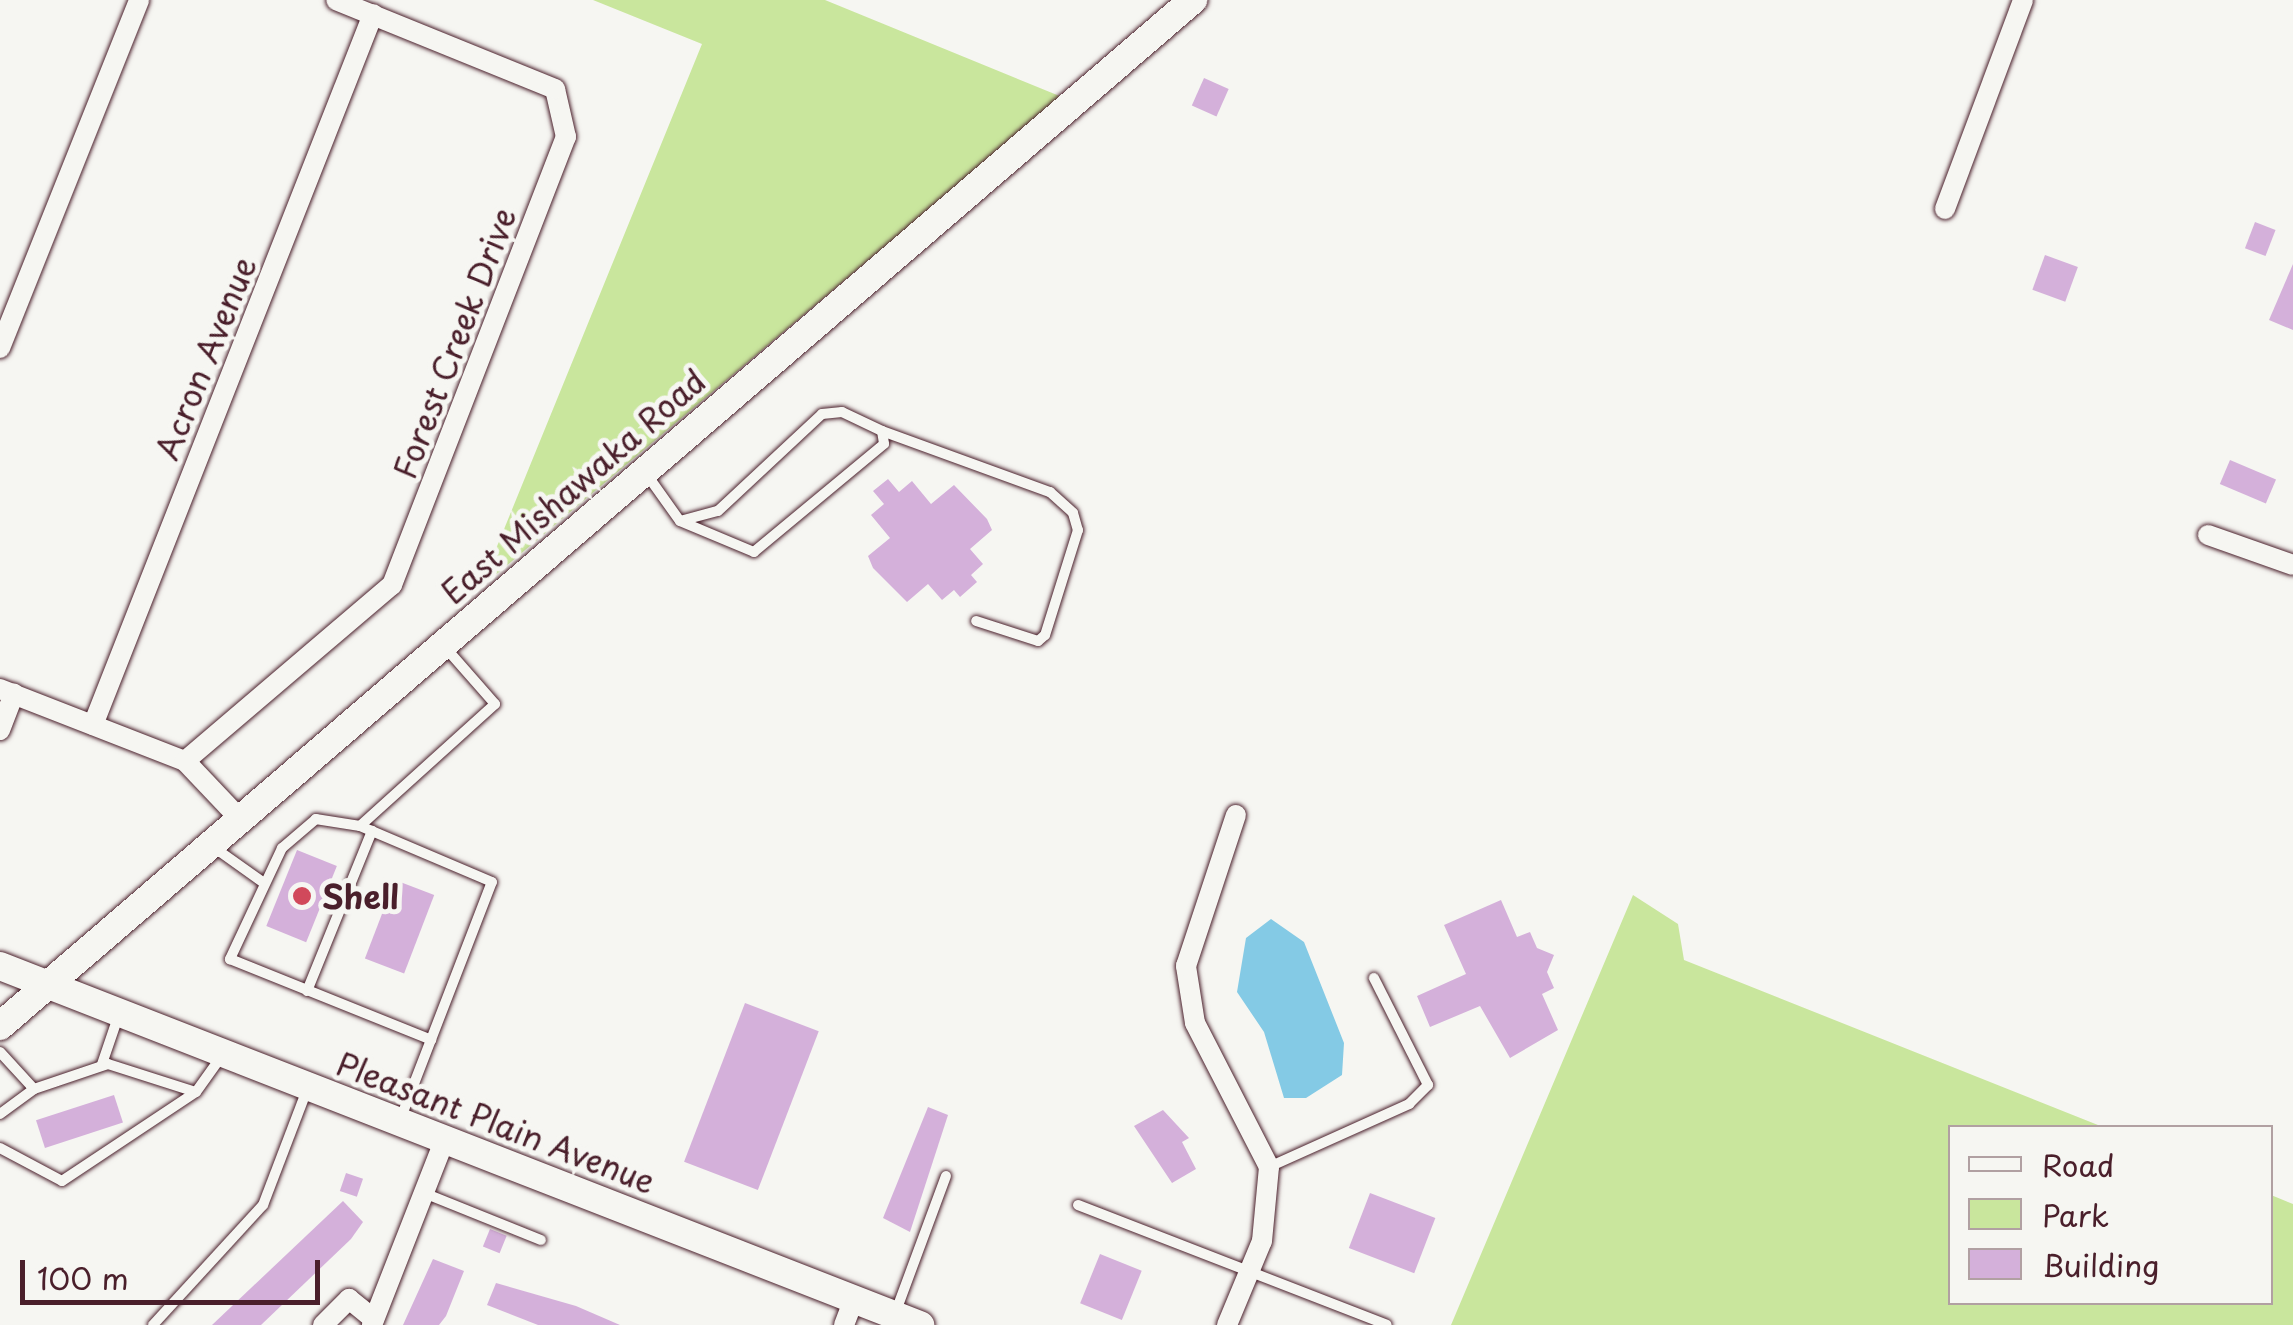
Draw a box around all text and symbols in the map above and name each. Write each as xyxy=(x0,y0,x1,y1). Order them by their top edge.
street label: Forest Creek Drive xyxy=(384,200,524,486)
street label: Acron Avenue xyxy=(147,252,263,464)
street label: East Mishawaka Road xyxy=(432,360,714,612)
place label: Shell xyxy=(322,877,399,915)
marker: Shell xyxy=(291,885,313,907)
street label: Pleasant Plain Avenue xyxy=(331,1044,661,1200)
legend xyxy=(1948,1125,2273,1305)
text: Road xyxy=(2042,1142,2115,1187)
text: Park xyxy=(2042,1192,2109,1237)
scale bar xyxy=(25,1240,325,1302)
text: Building xyxy=(2042,1242,2159,1287)
text: 100 m xyxy=(37,1255,129,1300)

